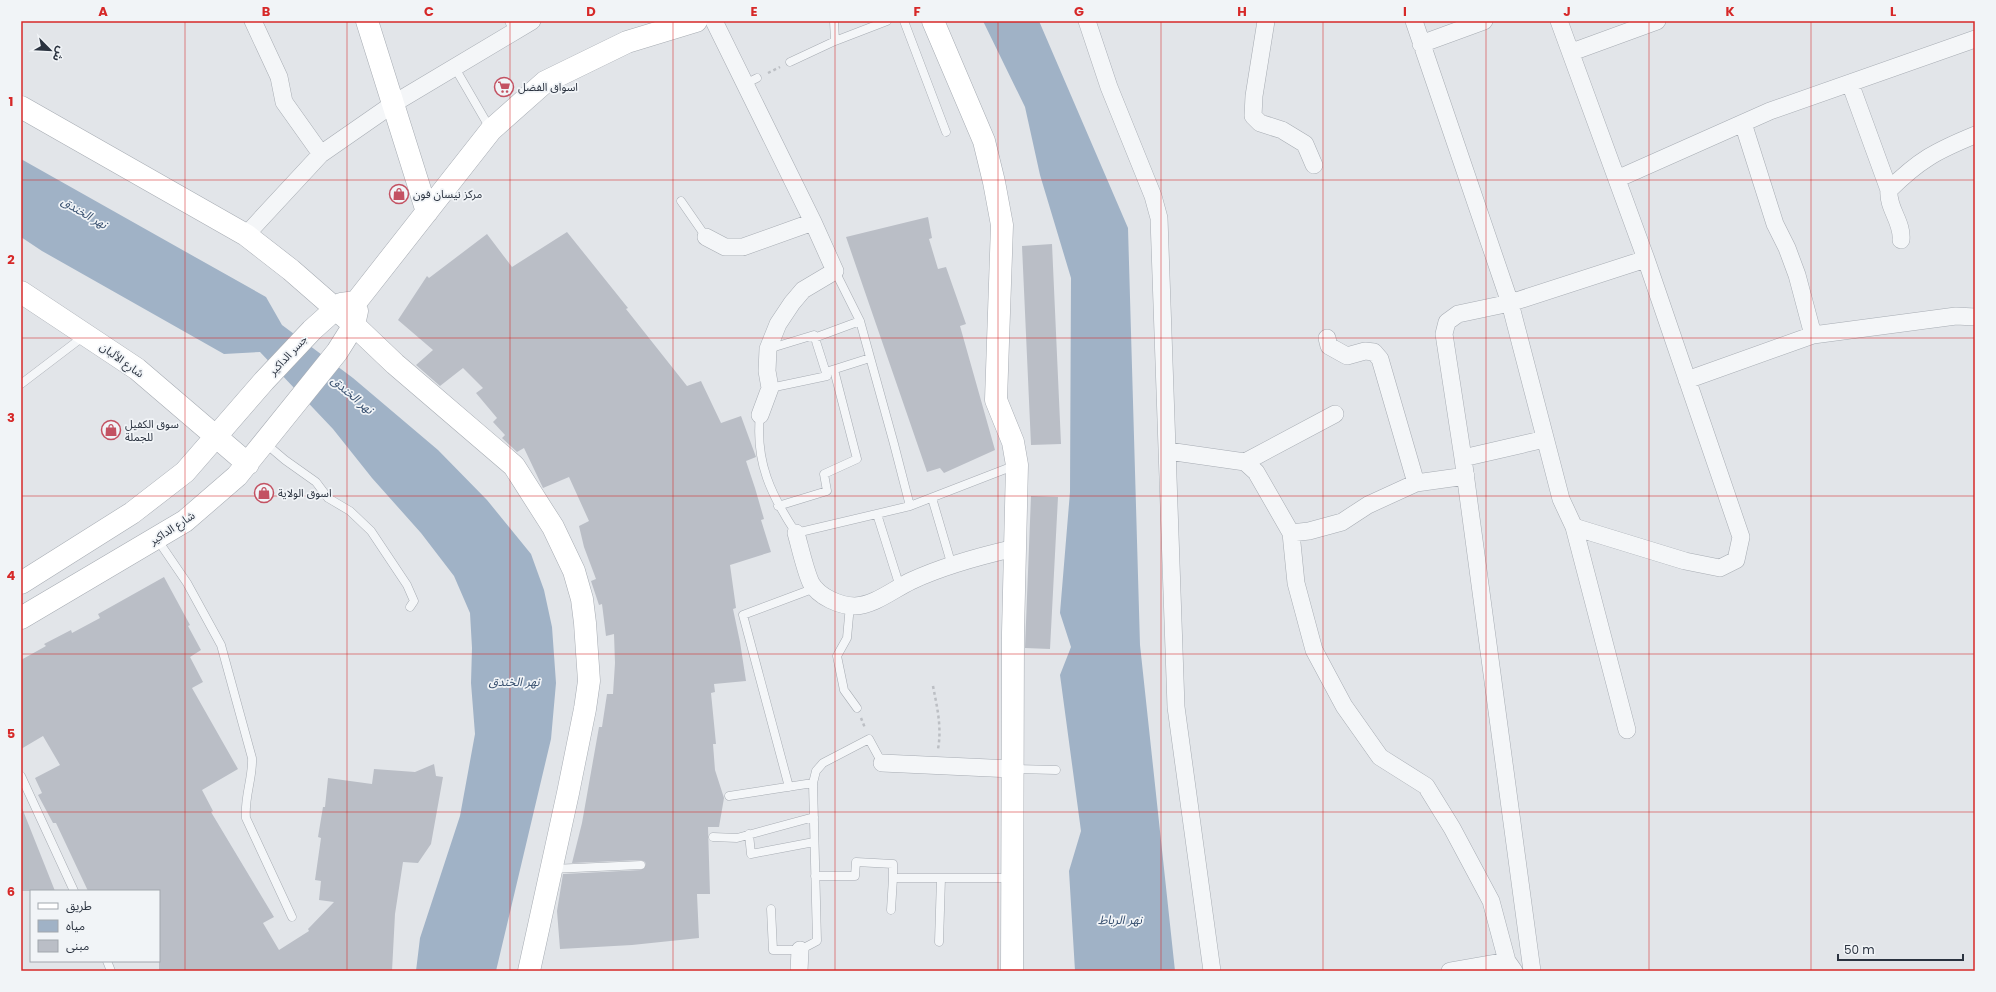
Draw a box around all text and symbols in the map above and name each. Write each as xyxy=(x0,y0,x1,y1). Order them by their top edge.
text: A xyxy=(98,2,108,21)
text: B xyxy=(262,2,271,21)
text: C xyxy=(424,2,434,21)
text: D xyxy=(586,2,596,21)
text: E xyxy=(750,2,758,21)
text: F xyxy=(913,2,921,21)
text: G xyxy=(1074,2,1084,21)
text: H xyxy=(1237,2,1247,21)
text: I xyxy=(1403,2,1407,21)
text: J xyxy=(1563,2,1571,21)
text: K xyxy=(1725,2,1735,21)
text: L xyxy=(1890,2,1896,21)
north arrow xyxy=(30,30,70,70)
text: ش xyxy=(49,44,70,64)
supermarket icon: اسواق الفضل xyxy=(493,76,515,98)
place label: اسواق الفضل xyxy=(518,79,578,95)
text: 1 xyxy=(9,92,13,111)
shop icon: مركز نيسان فون xyxy=(388,183,410,205)
place label: مركز نيسان فون xyxy=(413,186,482,202)
water label: نهر الخندق xyxy=(58,192,112,233)
text: 2 xyxy=(7,250,15,269)
street label: جسر الداكير xyxy=(264,331,311,379)
street label: شارع الألبان xyxy=(97,339,148,382)
water label: نهر الخندق xyxy=(327,372,378,418)
text: 3 xyxy=(7,408,15,427)
place label: سوق الكفيل للجملة xyxy=(125,416,179,445)
shop icon: سوق الكفيل للجملة xyxy=(100,419,122,441)
shop icon: اسوق الولاية xyxy=(253,482,275,504)
place label: اسوق الولاية xyxy=(278,485,332,501)
street label: شارع الداكير xyxy=(145,507,198,549)
text: 4 xyxy=(7,566,16,585)
water label: نهر الخندق xyxy=(488,673,541,690)
text: 5 xyxy=(7,724,15,743)
text: 6 xyxy=(7,882,15,901)
legend xyxy=(30,890,160,962)
text: طريق xyxy=(66,897,92,914)
water label: نهر الرباط xyxy=(1098,911,1143,928)
text: مياه xyxy=(66,917,85,934)
scale bar xyxy=(1838,936,1963,962)
text: مبنى xyxy=(66,937,89,954)
text: 50 m xyxy=(1844,941,1875,958)

